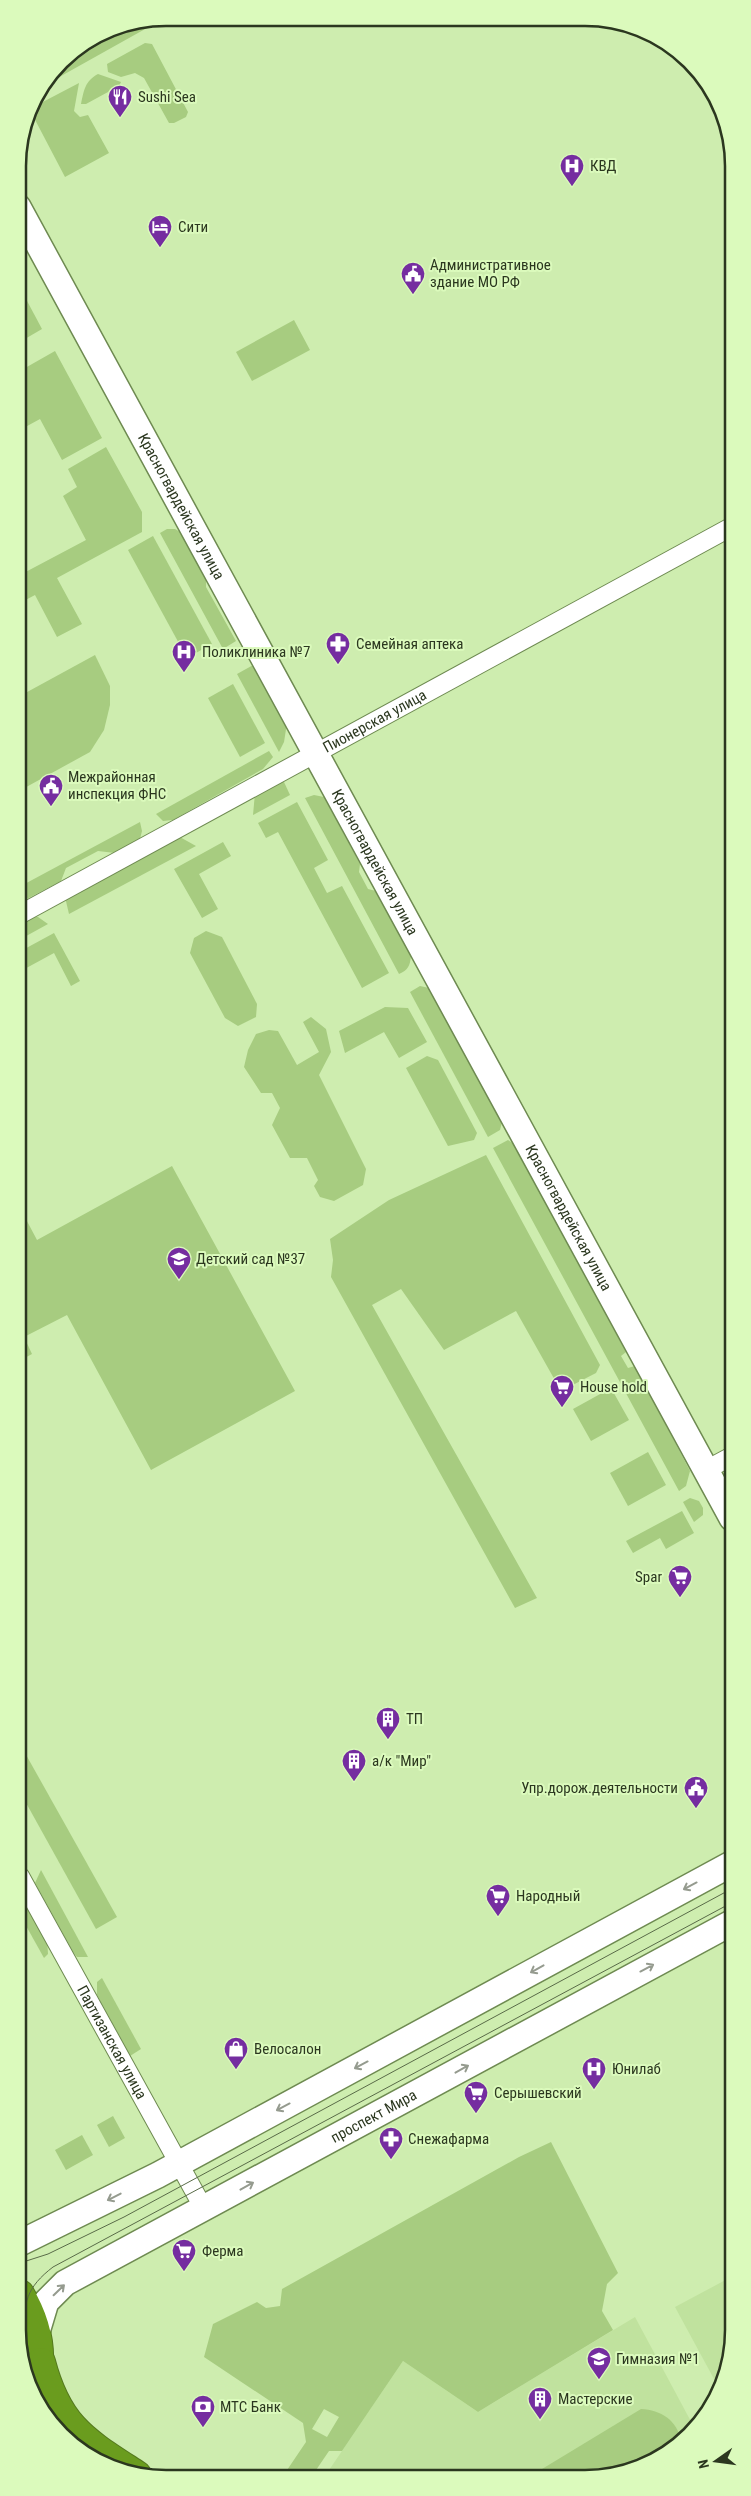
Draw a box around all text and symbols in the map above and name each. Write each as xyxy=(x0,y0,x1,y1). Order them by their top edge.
restaurant icon: Sushi Sea xyxy=(107,84,133,118)
place label: Sushi Sea xyxy=(138,88,196,106)
hospital icon: КВД xyxy=(559,153,585,187)
place label: КВД xyxy=(590,157,617,175)
hotel icon: Сити xyxy=(147,214,173,248)
place label: Сити xyxy=(178,218,208,236)
place label: Административное здание МО РФ xyxy=(430,256,551,291)
public building icon: Административное здание МО РФ xyxy=(400,261,426,295)
street label: Красногвардейская улица xyxy=(134,430,228,583)
pharmacy icon: Семейная аптека xyxy=(325,631,351,665)
place label: Семейная аптека xyxy=(356,635,463,653)
hospital icon: Поликлиника №7 xyxy=(171,639,197,673)
place label: Поликлиника №7 xyxy=(202,643,310,661)
street label: Пионерская улица xyxy=(320,686,429,757)
place label: Межрайонная инспекция ФНС xyxy=(68,768,166,803)
public building icon: Межрайонная инспекция ФНС xyxy=(38,773,64,807)
street label: Красногвардейская улица xyxy=(328,786,422,938)
street label: Красногвардейская улица xyxy=(521,1142,616,1294)
school or university icon: Детский сад №37 xyxy=(166,1246,192,1280)
place label: Детский сад №37 xyxy=(196,1250,305,1268)
supermarket icon: House hold xyxy=(549,1374,575,1408)
place label: House hold xyxy=(580,1378,647,1396)
supermarket icon: Spar xyxy=(667,1564,693,1598)
place label: Spar xyxy=(635,1568,662,1586)
building icon: ТП xyxy=(375,1706,401,1740)
place label: ТП xyxy=(406,1710,423,1728)
building icon: а/к "Мир" xyxy=(341,1748,367,1782)
place label: а/к "Мир" xyxy=(372,1752,431,1770)
public building icon: Упр.дорож.деятельности xyxy=(683,1775,709,1809)
place label: Упр.дорож.деятельности xyxy=(521,1779,678,1797)
one-way arrow xyxy=(683,1882,697,1892)
supermarket icon: Народный xyxy=(485,1883,511,1917)
place label: Народный xyxy=(516,1887,580,1905)
one-way arrow xyxy=(640,1963,655,1973)
one-way arrow xyxy=(530,1964,545,1974)
street label: Партизанская улица xyxy=(73,1982,151,2102)
shop icon: Велосалон xyxy=(223,2036,249,2070)
place label: Велосалон xyxy=(254,2040,321,2058)
hospital icon: Юнилаб xyxy=(581,2056,607,2090)
one-way arrow xyxy=(353,2060,368,2070)
place label: Юнилаб xyxy=(612,2060,661,2078)
one-way arrow xyxy=(454,2064,469,2073)
supermarket icon: Серышевский xyxy=(463,2080,489,2114)
place label: Серышевский xyxy=(494,2084,582,2102)
street label: проспект Мира xyxy=(328,2086,420,2147)
one-way arrow xyxy=(275,2102,290,2112)
pharmacy icon: Снежафарма xyxy=(378,2126,404,2160)
place label: Снежафарма xyxy=(408,2130,489,2148)
one-way arrow xyxy=(239,2181,254,2191)
one-way arrow xyxy=(107,2192,122,2202)
supermarket icon: Ферма xyxy=(171,2238,197,2272)
place label: Ферма xyxy=(202,2242,243,2260)
one-way arrow xyxy=(52,2284,65,2296)
school or university icon: Гимназия №1 xyxy=(586,2346,612,2380)
place label: Гимназия №1 xyxy=(616,2350,700,2368)
building icon: Мастерские xyxy=(527,2386,553,2420)
place label: Мастерские xyxy=(558,2390,632,2408)
bank icon: МТС Банк xyxy=(190,2394,216,2428)
place label: МТС Банк xyxy=(220,2398,281,2416)
north arrow xyxy=(691,2436,741,2486)
text: N xyxy=(695,2458,712,2470)

